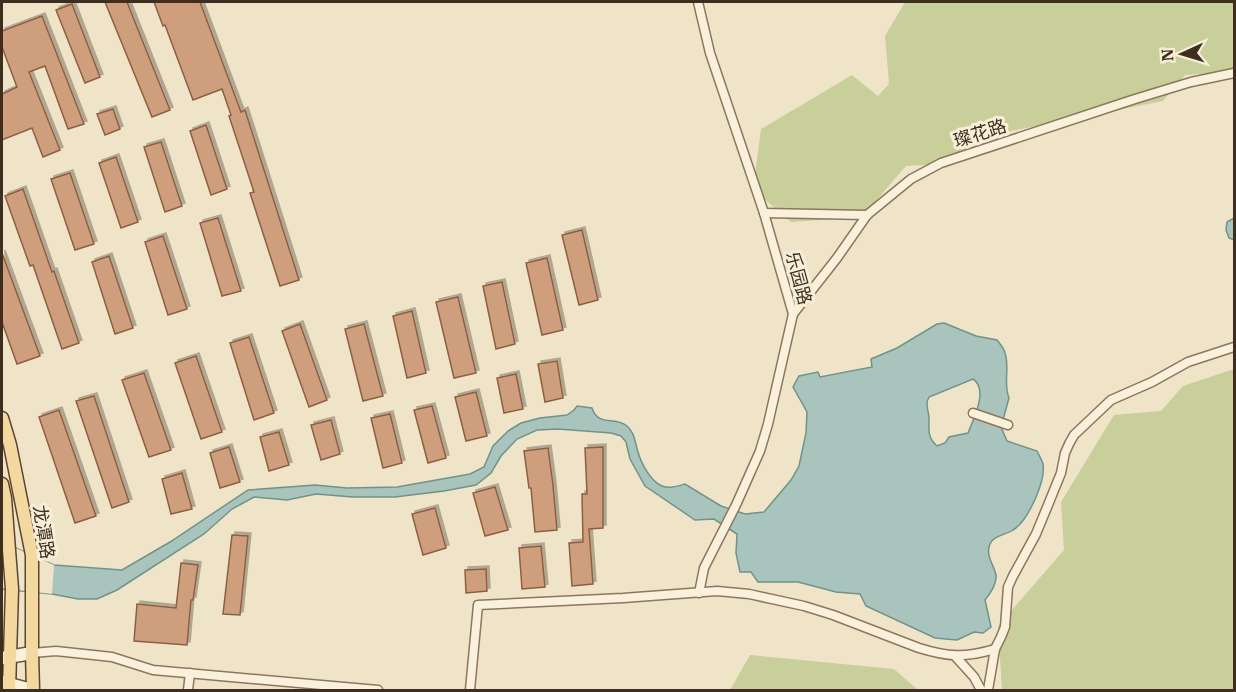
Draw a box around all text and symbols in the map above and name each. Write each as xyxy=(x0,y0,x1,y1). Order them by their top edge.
north arrow xyxy=(1152,24,1212,84)
text: N xyxy=(1157,48,1177,62)
street label: 璨花路 xyxy=(951,114,1009,152)
street label: 乐园路 xyxy=(781,249,817,307)
street label: 龙潭路 xyxy=(28,504,60,560)

